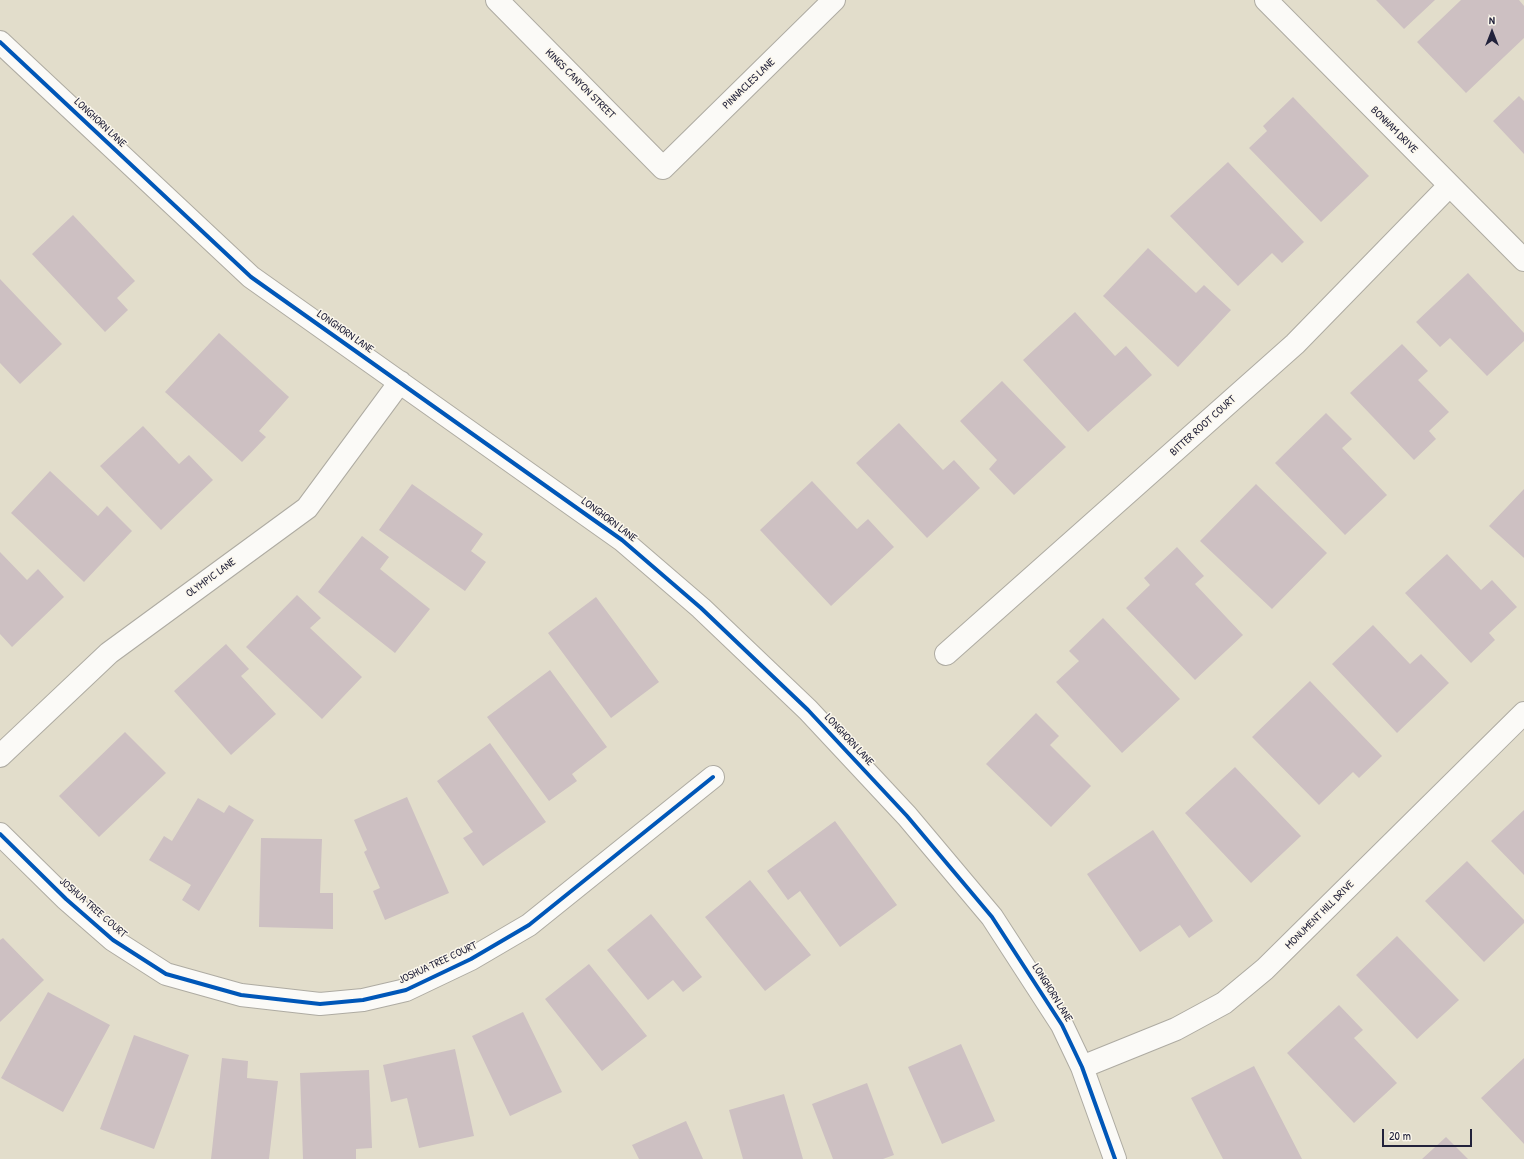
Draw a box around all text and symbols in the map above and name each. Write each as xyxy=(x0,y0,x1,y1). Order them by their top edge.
north arrow xyxy=(1472,12,1512,52)
text: N xyxy=(1489,13,1495,27)
street label: KINGS CANYON STREET xyxy=(542,46,618,122)
street label: PINNACLES LANE xyxy=(720,56,778,112)
street label: LONGHORN LANE xyxy=(71,96,129,150)
street label: BONHAM DRIVE xyxy=(1368,104,1420,156)
street label: LONGHORN LANE xyxy=(314,308,376,356)
street label: BITTER ROOT COURT xyxy=(1167,393,1239,459)
street label: LONGHORN LANE xyxy=(579,495,639,545)
street label: OLYMPIC LANE xyxy=(184,556,238,600)
street label: LONGHORN LANE xyxy=(822,711,876,769)
street label: JOSHUA TREE COURT xyxy=(57,875,129,941)
street label: MONUMENT HILL DRIVE xyxy=(1283,878,1357,952)
street label: JOSHUA TREE COURT xyxy=(397,939,479,987)
street label: LONGHORN LANE xyxy=(1029,961,1075,1025)
scale bar xyxy=(1384,1121,1474,1147)
text: 20 m xyxy=(1389,1127,1411,1144)

